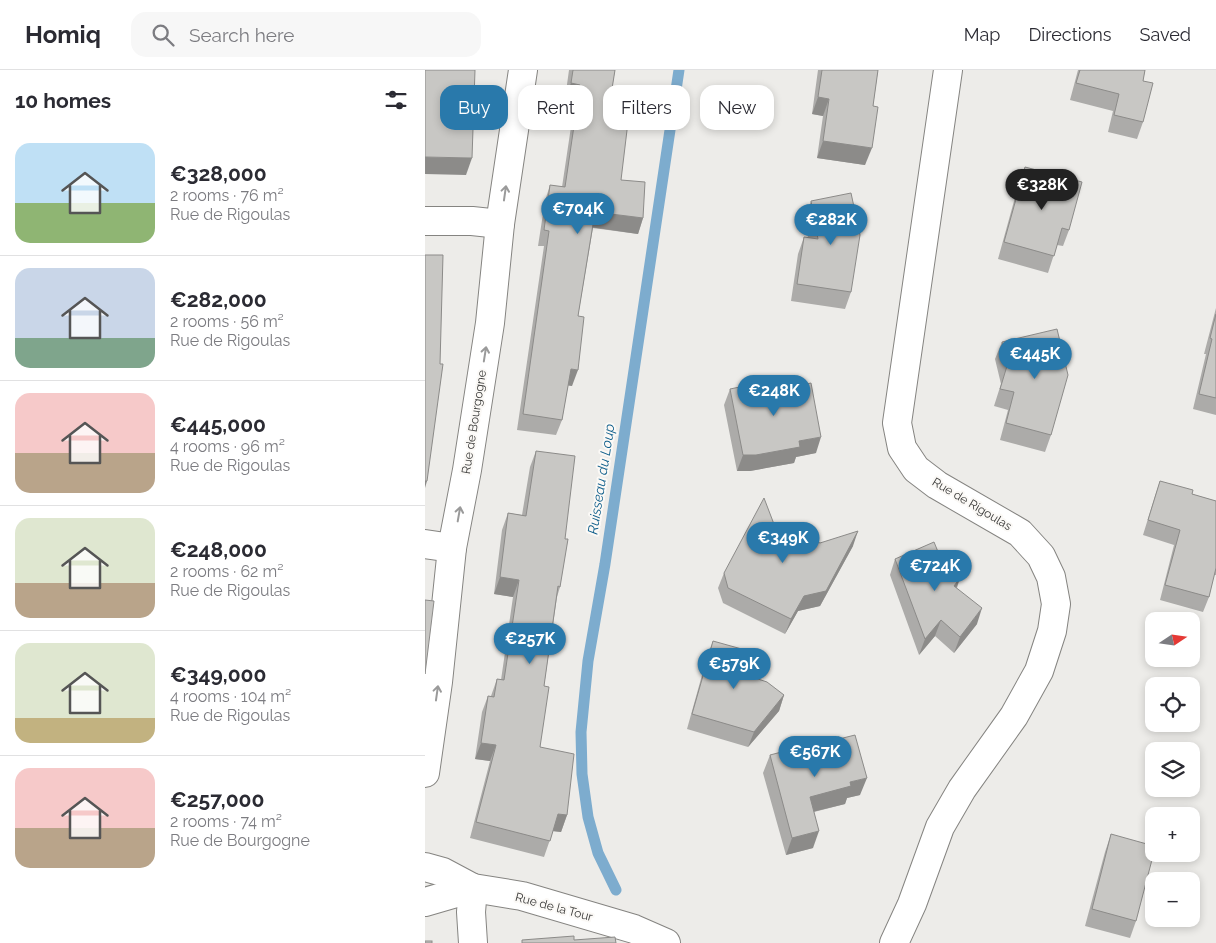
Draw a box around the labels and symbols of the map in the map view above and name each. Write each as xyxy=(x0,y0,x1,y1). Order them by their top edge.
pin: €328K xyxy=(1007,168,1077,211)
one-way arrow xyxy=(500,185,510,201)
pin: €704K xyxy=(543,192,613,235)
pin: €282K xyxy=(796,204,866,246)
pin: €445K xyxy=(1000,338,1070,380)
one-way arrow xyxy=(481,346,491,362)
street label: Rue de Bourgogne xyxy=(459,369,489,475)
pin: €248K xyxy=(739,374,809,417)
water label: Ruisseau du Loup xyxy=(584,423,618,535)
street label: Rue de Rigoulas xyxy=(930,475,1014,533)
one-way arrow xyxy=(454,507,464,523)
pin: €349K xyxy=(748,522,818,564)
pin: €724K xyxy=(900,550,970,592)
north arrow xyxy=(1145,612,1200,668)
pin: €257K xyxy=(495,622,565,665)
pin: €579K xyxy=(699,648,769,690)
one-way arrow xyxy=(432,685,442,701)
pin: €567K xyxy=(780,736,850,778)
street label: Rue de la Tour xyxy=(514,890,595,924)

